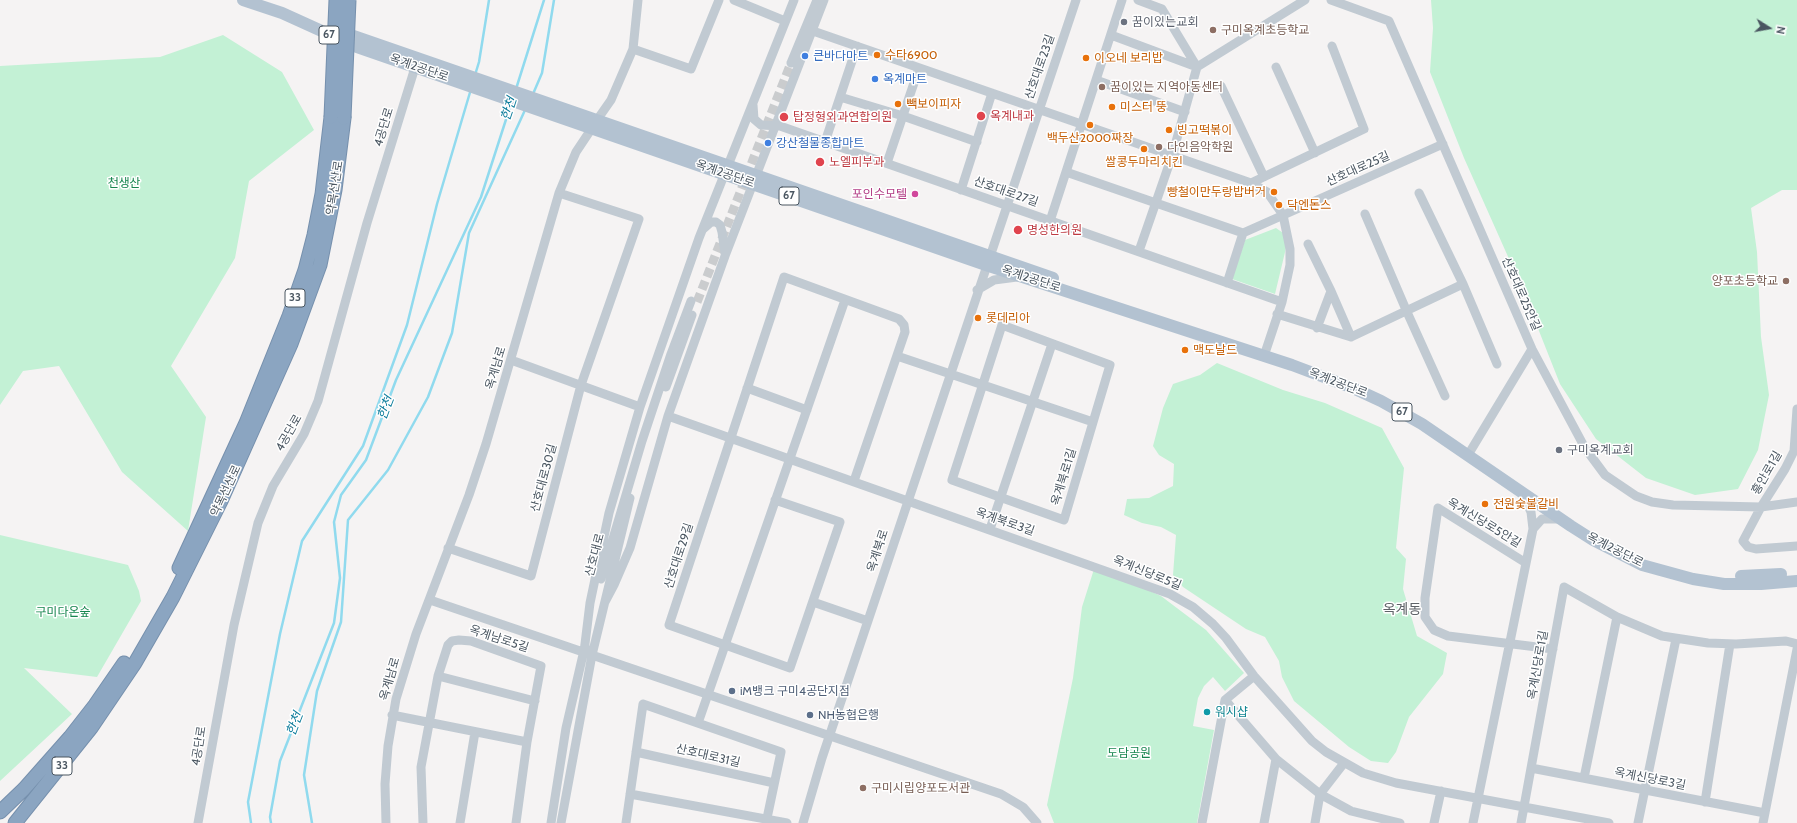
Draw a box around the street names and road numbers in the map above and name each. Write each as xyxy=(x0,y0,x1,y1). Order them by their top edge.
road number: 67 xyxy=(319,26,339,44)
street label: 산호대로23길 xyxy=(1022,33,1058,101)
street label: 옥계2공단로 xyxy=(388,51,450,85)
street label: 4공단로 xyxy=(371,106,397,148)
street label: 산호대로25길 xyxy=(1324,149,1392,189)
street label: 옥계2공단로 xyxy=(694,157,756,191)
street label: 약목선산로 xyxy=(324,160,346,216)
street label: 산호대로27길 xyxy=(972,174,1040,210)
road number: 67 xyxy=(779,187,799,205)
street label: 산호대로25안길 xyxy=(1498,255,1544,333)
street label: 옥계2공단로 xyxy=(1000,263,1062,295)
road number: 33 xyxy=(285,289,305,307)
street label: 옥계남로 xyxy=(483,345,509,391)
street label: 옥계2공단로 xyxy=(1307,365,1369,401)
road number: 67 xyxy=(1392,403,1412,421)
street label: 4공단로 xyxy=(273,412,305,454)
street label: 산호대로30길 xyxy=(528,442,560,514)
street label: 옥계북로1길 xyxy=(1048,447,1080,507)
street label: 흥안로1길 xyxy=(1749,449,1785,497)
street label: 약목선산로 xyxy=(208,463,244,519)
street label: 옥계신당로5안길 xyxy=(1444,495,1524,551)
street label: 옥계북로3길 xyxy=(973,505,1037,539)
street label: 산호대로29길 xyxy=(662,521,696,591)
street label: 옥계북로 xyxy=(864,528,892,574)
street label: 옥계2공단로 xyxy=(1584,530,1646,570)
street label: 산호대로 xyxy=(582,532,608,578)
street label: 옥계신당로5길 xyxy=(1111,553,1183,593)
street label: 옥계남로5길 xyxy=(467,623,531,655)
street label: 옥계신당로1길 xyxy=(1525,629,1551,701)
street label: 옥계남로 xyxy=(377,656,403,702)
street label: 4공단로 xyxy=(189,725,209,767)
street label: 산호대로31길 xyxy=(674,742,742,770)
road number: 33 xyxy=(52,757,72,775)
street label: 옥계신당로3길 xyxy=(1613,765,1687,793)

